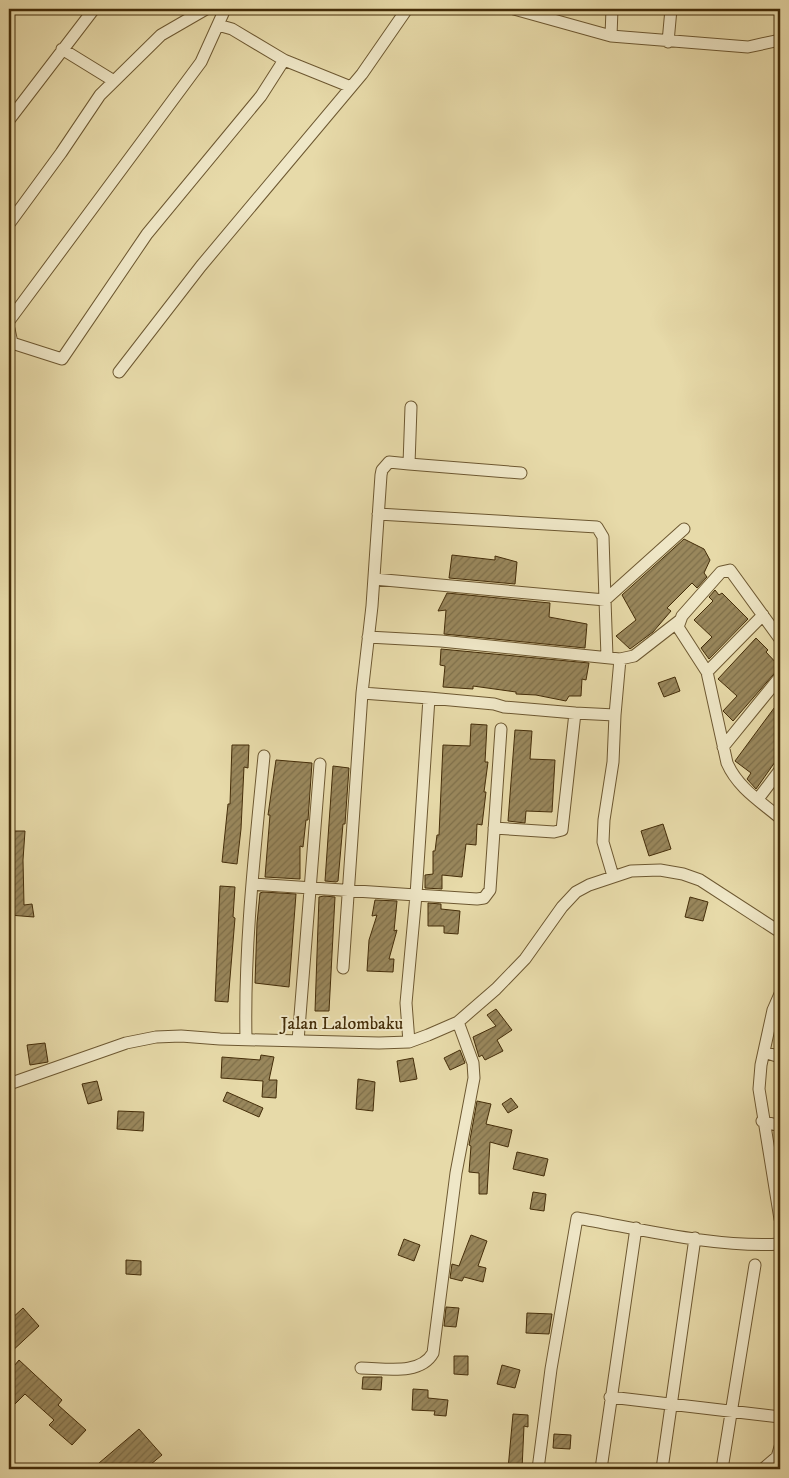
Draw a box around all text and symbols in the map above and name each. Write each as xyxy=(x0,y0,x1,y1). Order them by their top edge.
street label: Jalan Lalombaku xyxy=(279,1013,404,1035)

